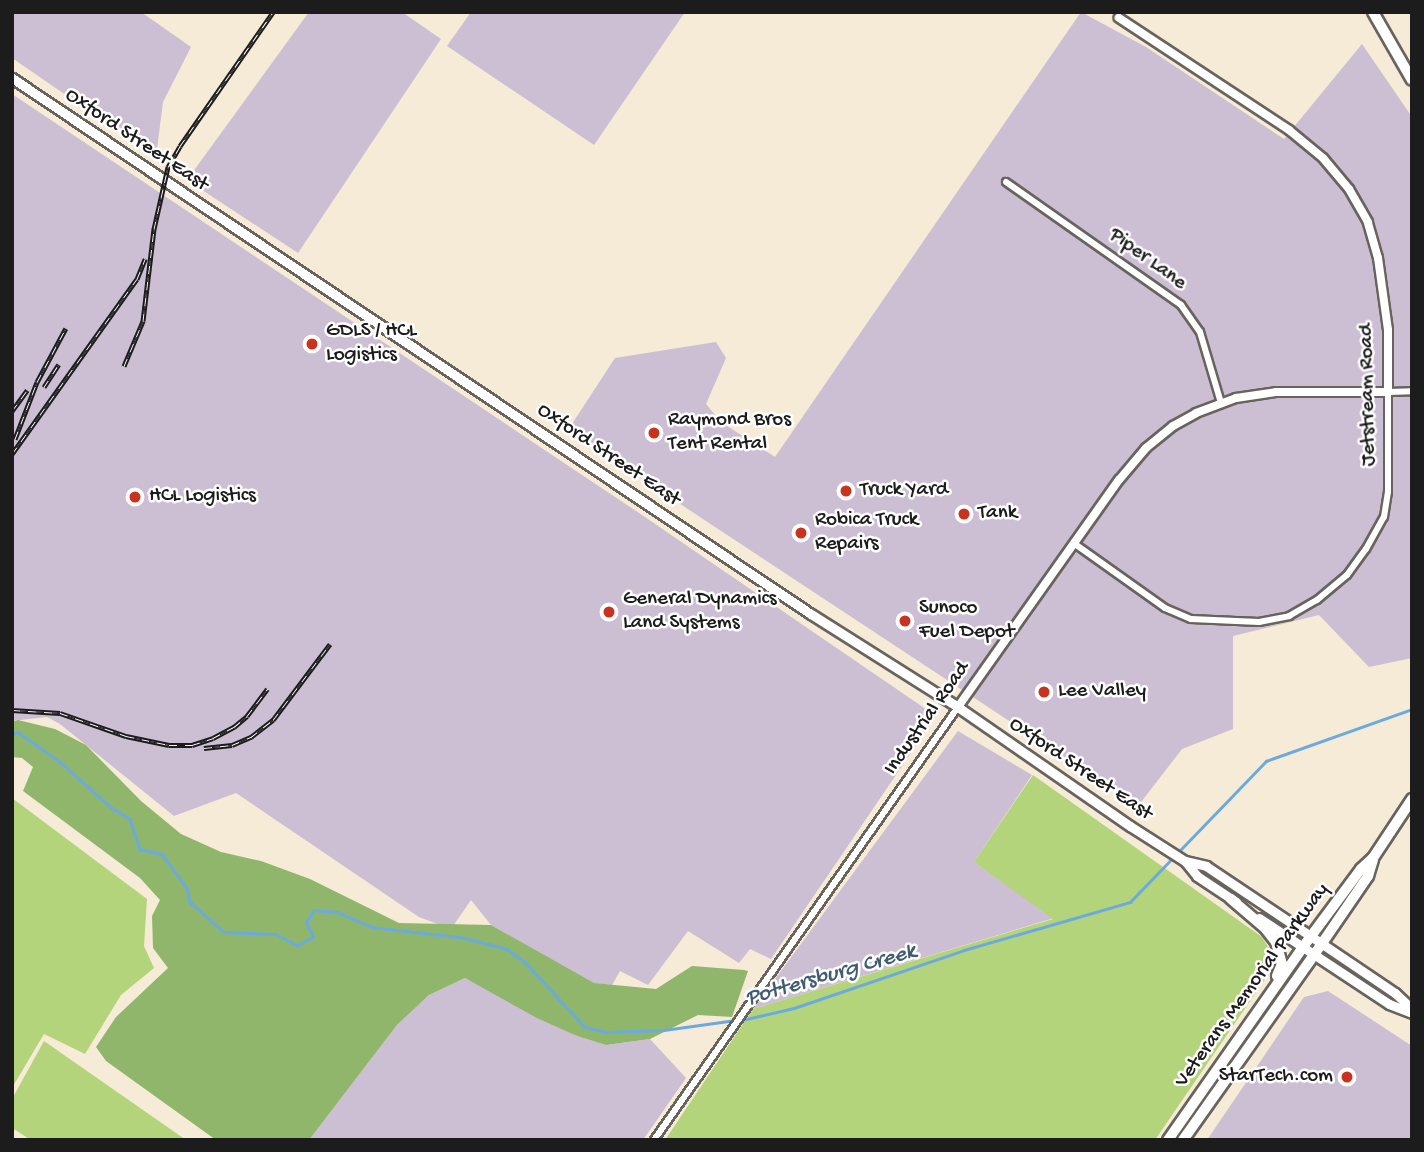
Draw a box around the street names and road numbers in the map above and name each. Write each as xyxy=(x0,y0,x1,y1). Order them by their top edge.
street label: Oxford Street East xyxy=(59,84,213,198)
street label: Piper Lane xyxy=(1103,223,1191,297)
street label: Jetstream Road xyxy=(1355,324,1383,466)
street label: Oxford Street East xyxy=(531,399,685,513)
street label: Industrial Road xyxy=(880,657,976,781)
street label: Oxford Street East xyxy=(1003,713,1157,827)
street label: Veterans Memorial Parkway xyxy=(1170,879,1336,1093)

